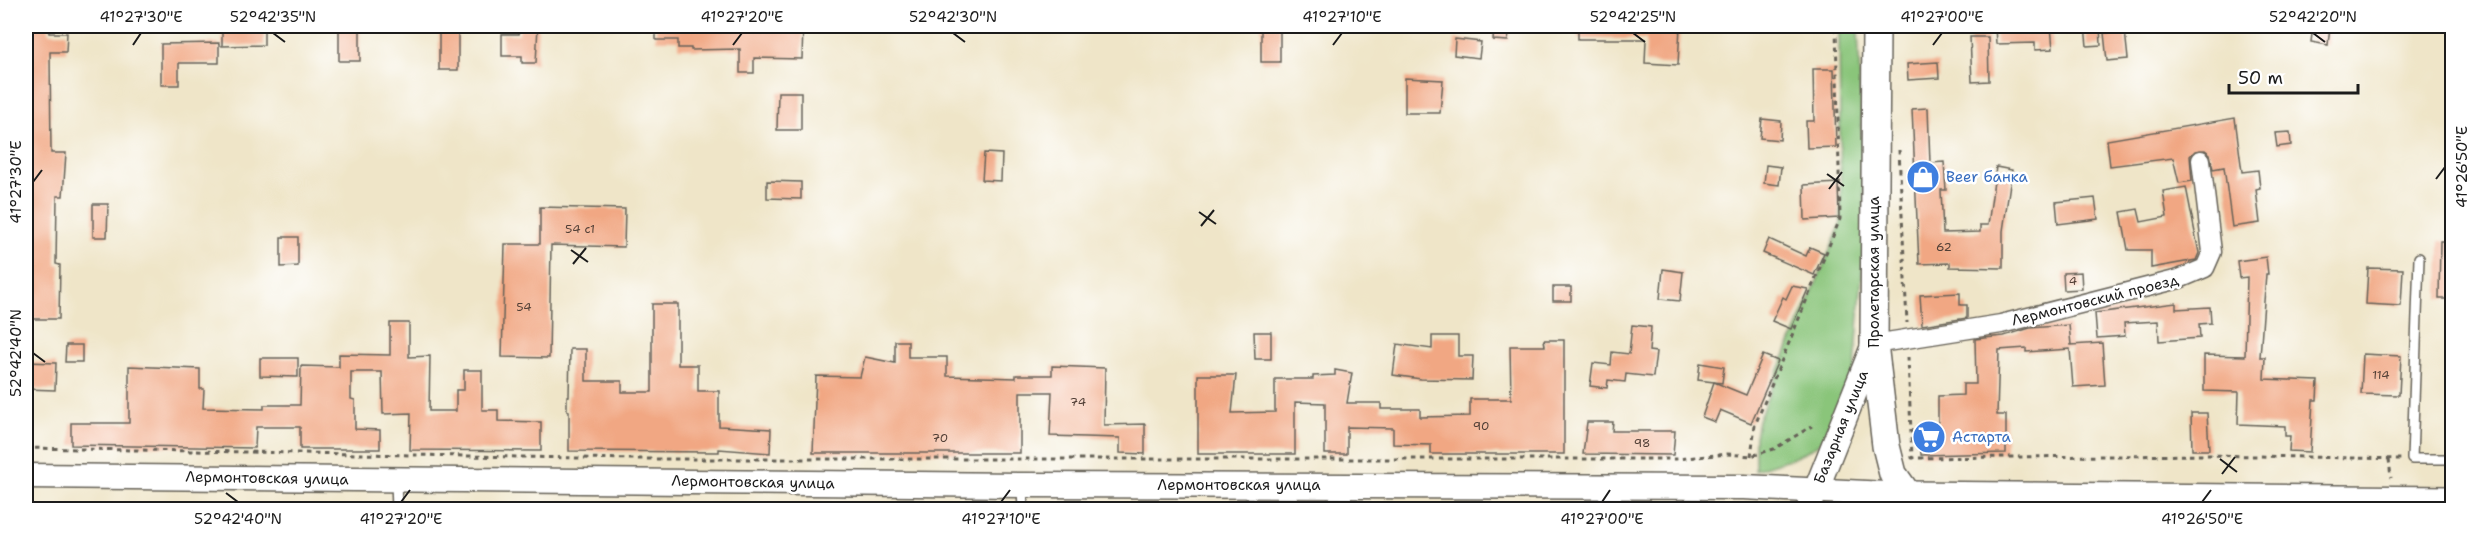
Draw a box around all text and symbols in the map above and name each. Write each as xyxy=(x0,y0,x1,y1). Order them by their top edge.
text: 41°27'30"E xyxy=(99,7,183,27)
text: 52°42'35"N xyxy=(230,7,316,27)
text: 41°27'20"E xyxy=(700,7,784,27)
text: 52°42'30"N xyxy=(909,7,997,27)
text: 41°27'10"E xyxy=(1302,7,1382,27)
text: 52°42'25"N xyxy=(1590,7,1676,27)
text: 41°27'00"E xyxy=(1900,7,1984,27)
text: 52°42'20"N xyxy=(2269,7,2357,27)
scale bar xyxy=(2229,57,2358,95)
text: 50 m xyxy=(2238,66,2283,90)
text: 41°26'50"E xyxy=(2452,126,2472,208)
text: 41°27'30"E xyxy=(6,140,26,224)
shop icon: Beer банка xyxy=(1905,159,1941,195)
place label: Beer банка xyxy=(1946,167,2028,187)
street label: Пролетарская улица xyxy=(1864,196,1884,348)
house number: 54 с1 xyxy=(565,221,595,237)
house number: 62 xyxy=(1936,239,1952,255)
street label: Лермонтовский проезд xyxy=(2009,269,2181,330)
house number: 4 xyxy=(2069,273,2077,289)
house number: 54 xyxy=(516,299,532,315)
text: 52°42'40"N xyxy=(6,309,26,397)
street label: Базарная улица xyxy=(1809,367,1873,487)
house number: 114 xyxy=(2372,367,2390,383)
house number: 74 xyxy=(1070,394,1086,410)
house number: 90 xyxy=(1473,418,1489,434)
supermarket icon: Астарта xyxy=(1911,419,1947,455)
place label: Астарта xyxy=(1952,427,2012,447)
house number: 70 xyxy=(932,430,948,446)
house number: 98 xyxy=(1634,435,1650,451)
street label: Лермонтовская улица xyxy=(185,467,350,489)
street label: Лермонтовская улица xyxy=(671,471,836,493)
street label: Лермонтовская улица xyxy=(1157,475,1321,495)
text: 52°42'40"N xyxy=(194,509,282,529)
text: 41°27'20"E xyxy=(359,509,443,529)
text: 41°27'10"E xyxy=(961,509,1041,529)
text: 41°27'00"E xyxy=(1560,509,1644,529)
text: 41°26'50"E xyxy=(2161,509,2243,529)

